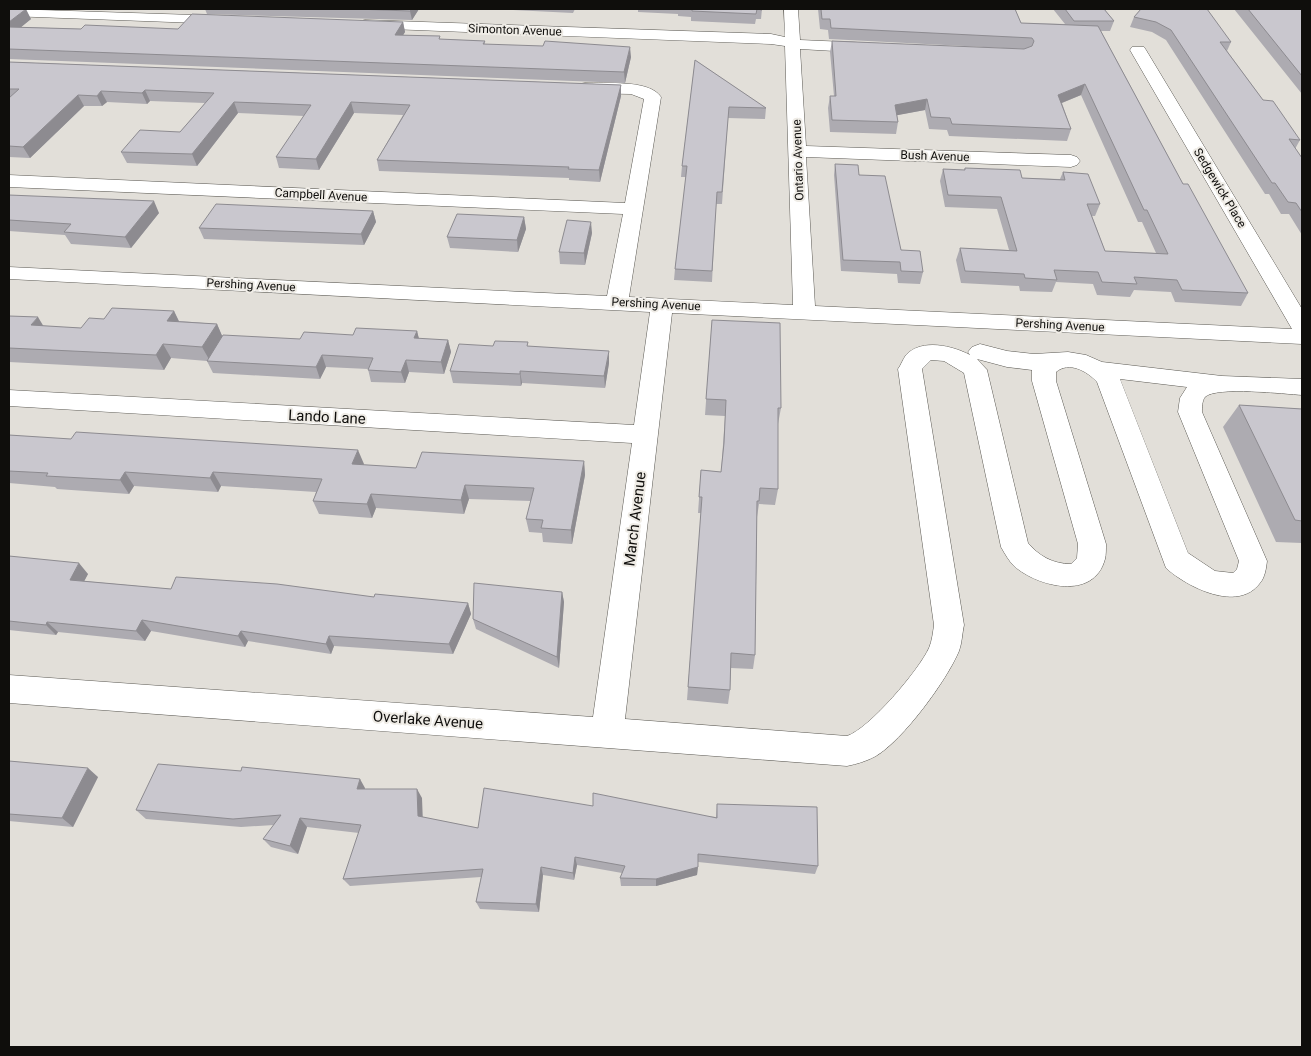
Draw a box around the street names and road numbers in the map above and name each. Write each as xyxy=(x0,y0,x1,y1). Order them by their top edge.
street label: Simonton Avenue xyxy=(468,21,562,39)
street label: Ontario Avenue xyxy=(790,119,806,201)
street label: Sedgewick Place xyxy=(1191,146,1249,230)
street label: Bush Avenue xyxy=(900,148,970,164)
street label: Campbell Avenue xyxy=(274,186,368,204)
street label: Pershing Avenue xyxy=(206,276,296,294)
street label: Pershing Avenue xyxy=(611,295,701,313)
street label: Pershing Avenue xyxy=(1015,316,1105,334)
street label: Lando Lane xyxy=(288,406,366,428)
street label: March Avenue xyxy=(620,471,650,567)
street label: Overlake Avenue xyxy=(372,707,484,733)

